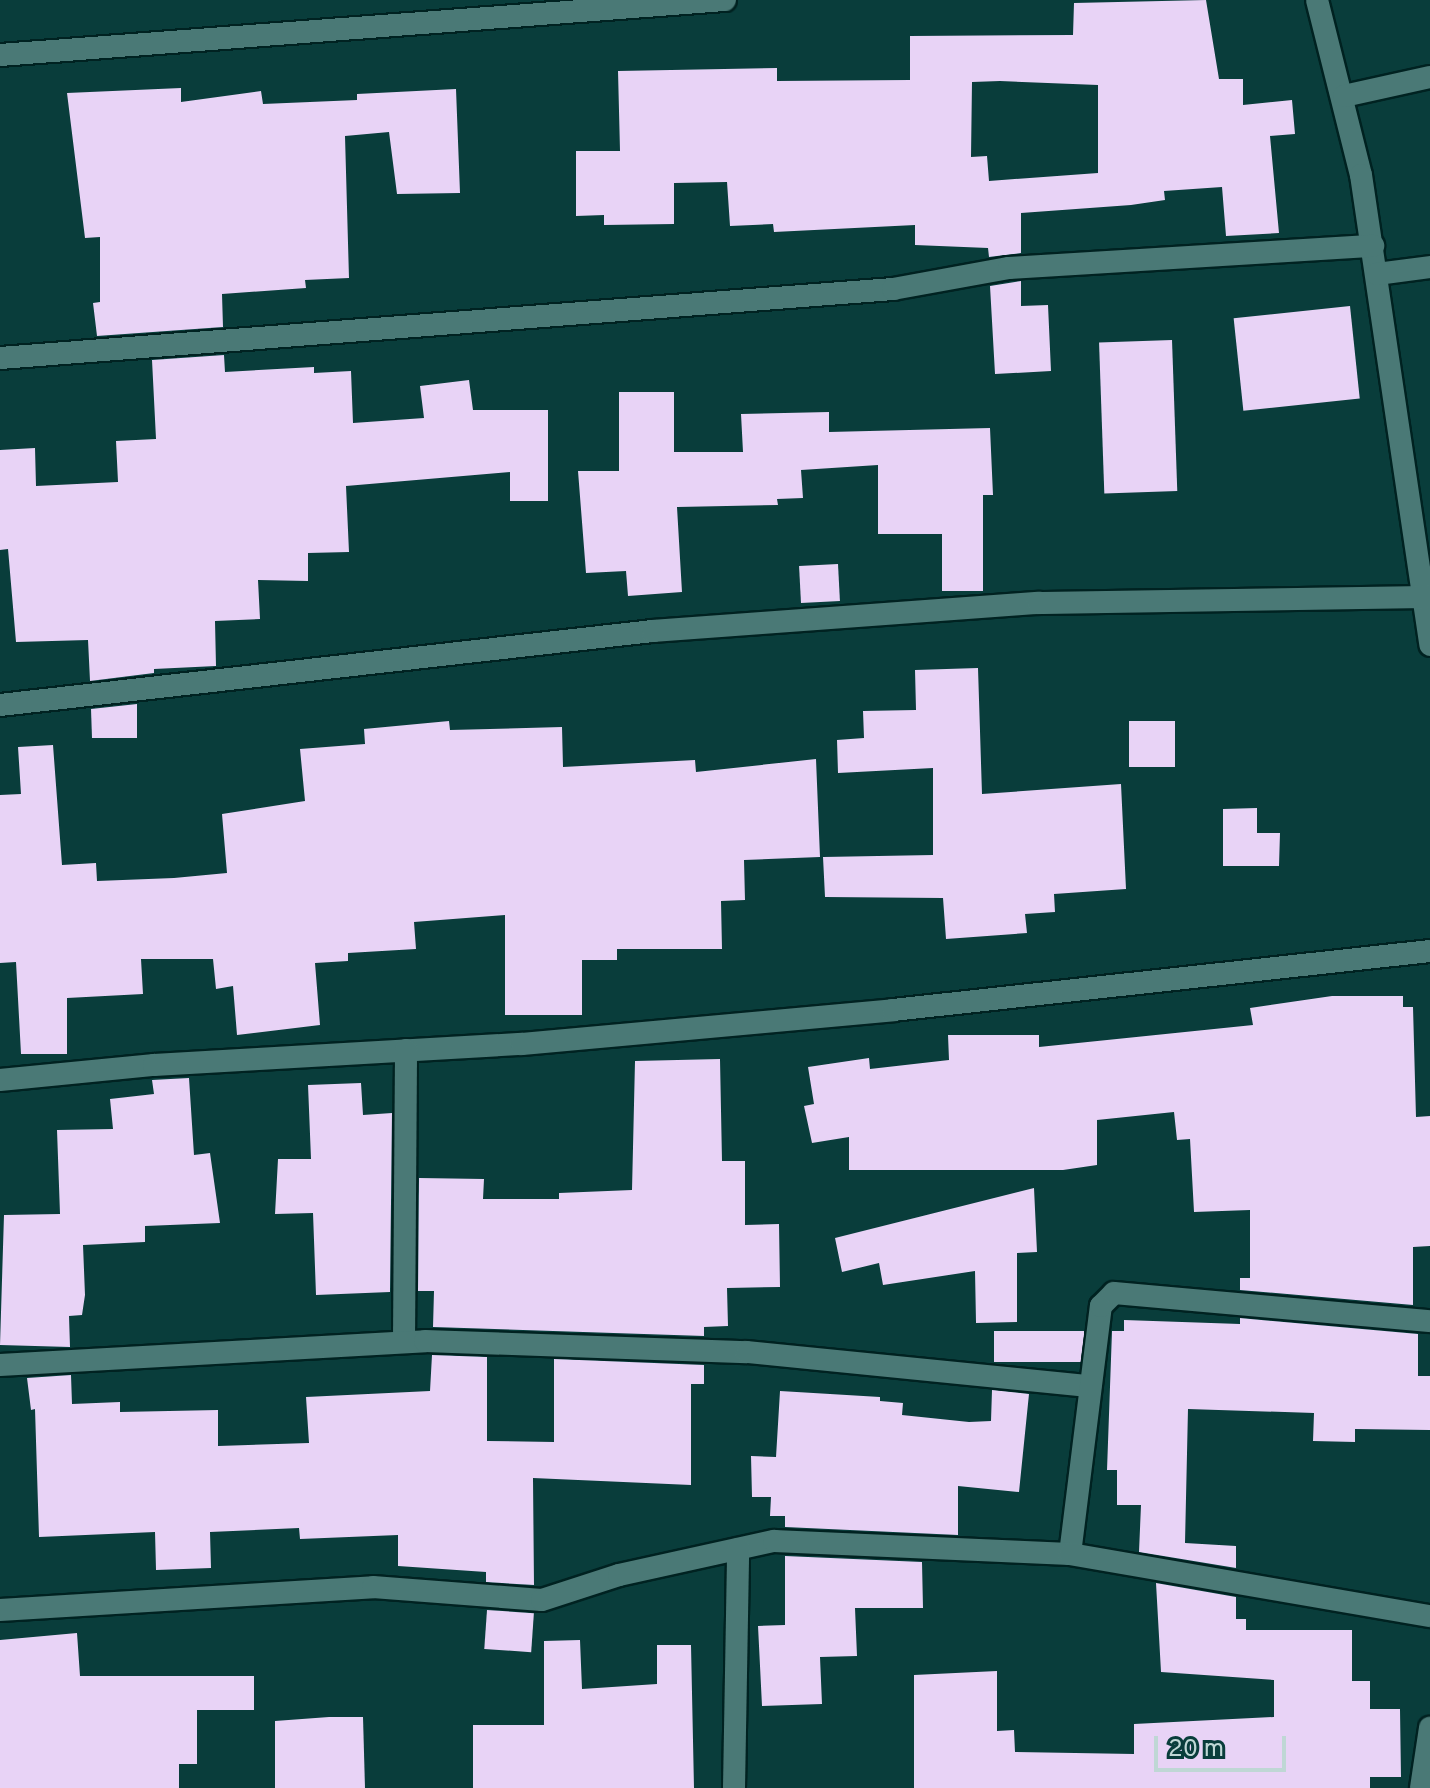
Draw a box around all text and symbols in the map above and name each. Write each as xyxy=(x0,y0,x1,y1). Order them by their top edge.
scale bar xyxy=(1158,1720,1290,1770)
text: 20 m xyxy=(1168,1735,1224,1765)

